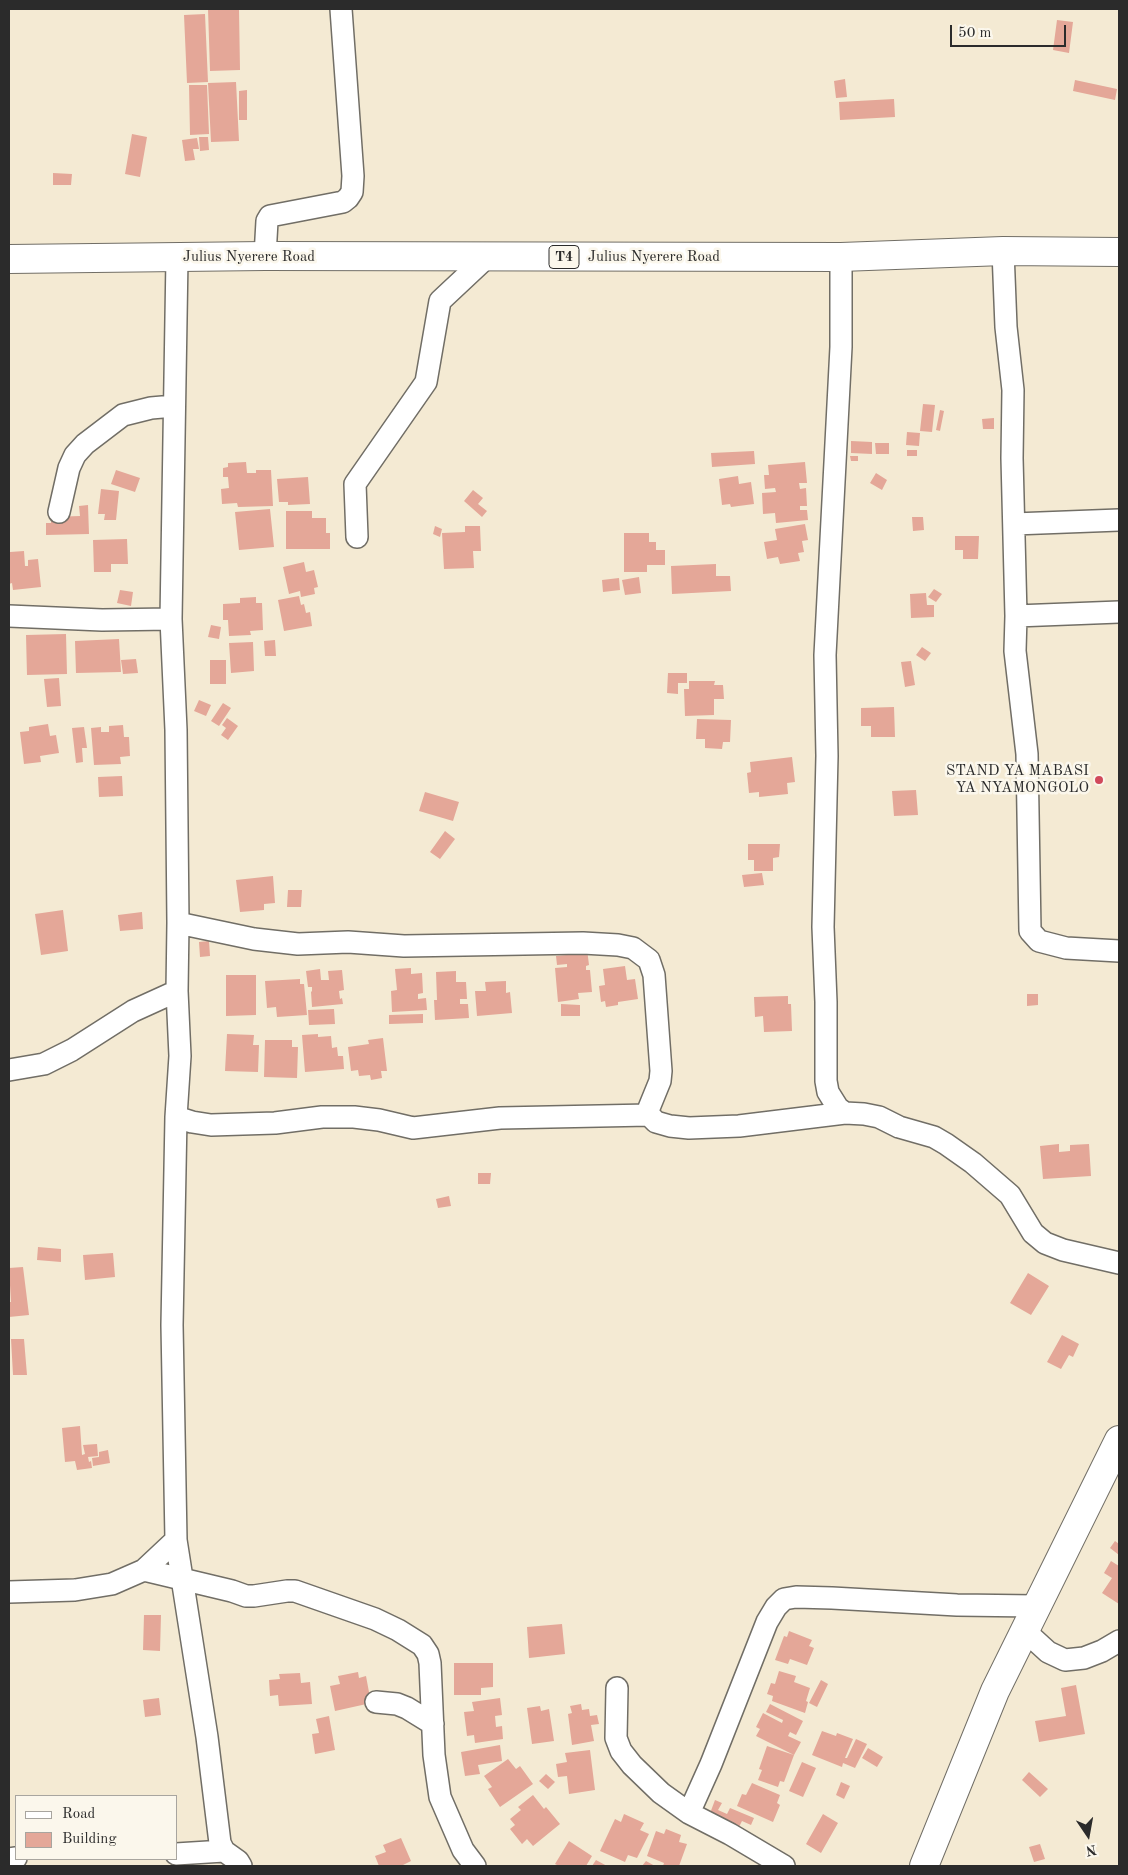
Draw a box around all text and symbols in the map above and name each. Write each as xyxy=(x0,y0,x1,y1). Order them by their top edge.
scale bar xyxy=(953,15,1069,47)
text: 50 m xyxy=(958,26,992,41)
road number: T4 xyxy=(549,246,579,268)
street label: Julius Nyerere Road xyxy=(183,248,315,266)
street label: Julius Nyerere Road xyxy=(588,248,720,266)
place label: STAND YA MABASI YA NYAMONGOLO xyxy=(946,762,1089,797)
marker: STAND YA MABASI YA NYAMONGOLO xyxy=(1093,774,1105,786)
legend xyxy=(15,1795,178,1860)
text: Road xyxy=(62,1807,95,1822)
north arrow xyxy=(1063,1810,1113,1860)
text: Building xyxy=(62,1832,117,1847)
text: N xyxy=(1084,1842,1098,1858)

